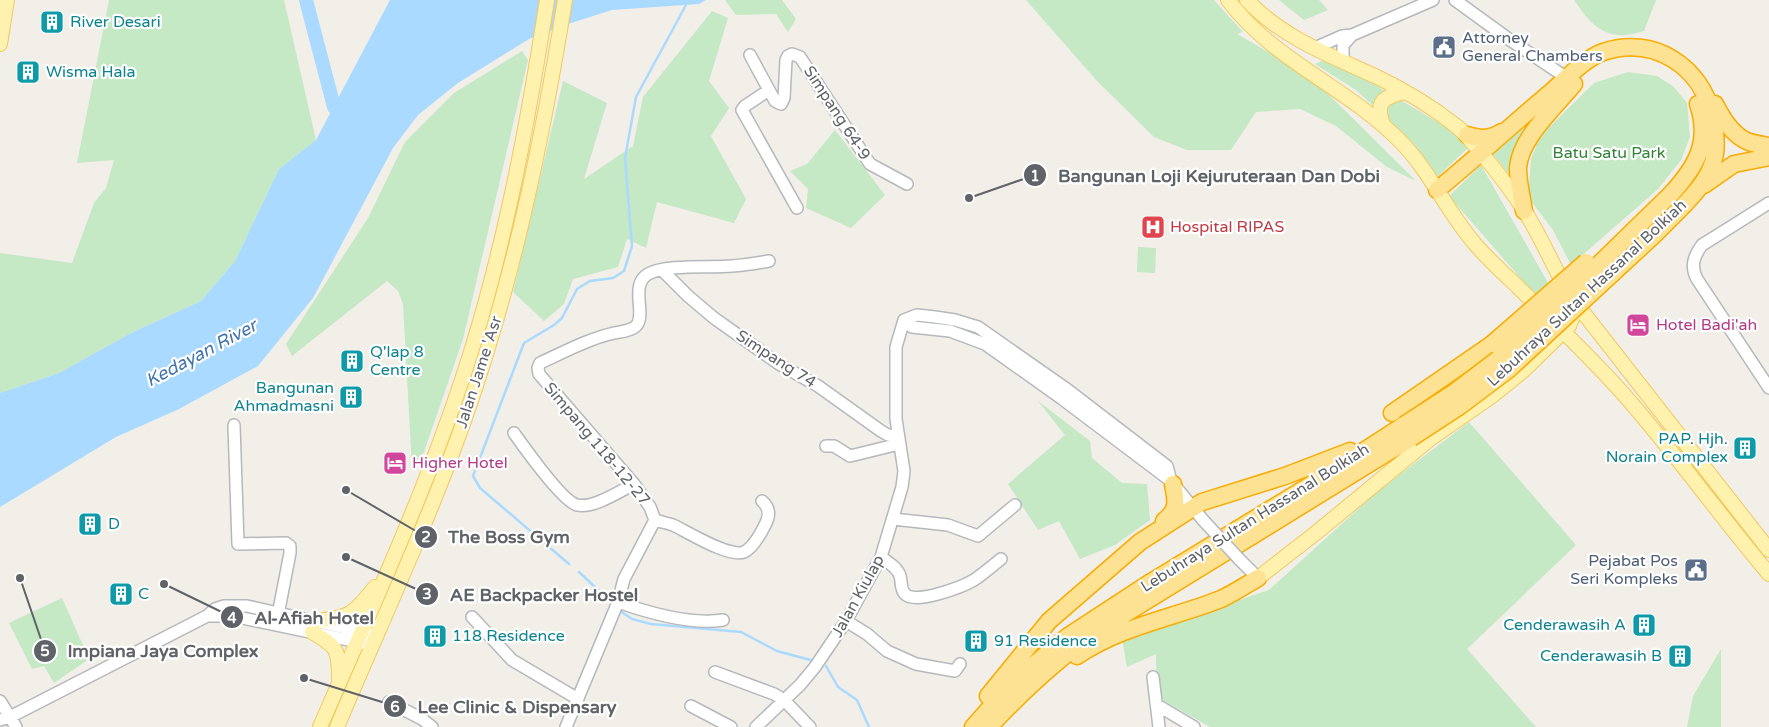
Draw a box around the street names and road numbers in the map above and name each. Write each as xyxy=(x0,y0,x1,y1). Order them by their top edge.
street label: Simpang 64-9 xyxy=(799,62,875,164)
street label: Lebuhraya Sultan Hassanal Bolkiah xyxy=(1483,195,1691,391)
street label: Jalan Jame 'Asr xyxy=(451,312,507,431)
street label: Simpang 74 xyxy=(732,326,820,392)
street label: Simpang 118-12-27 xyxy=(540,378,654,510)
street label: Lebuhraya Sultan Hassanal Bolkiah xyxy=(1137,439,1373,597)
street label: Jalan Kiulap xyxy=(827,551,889,641)

